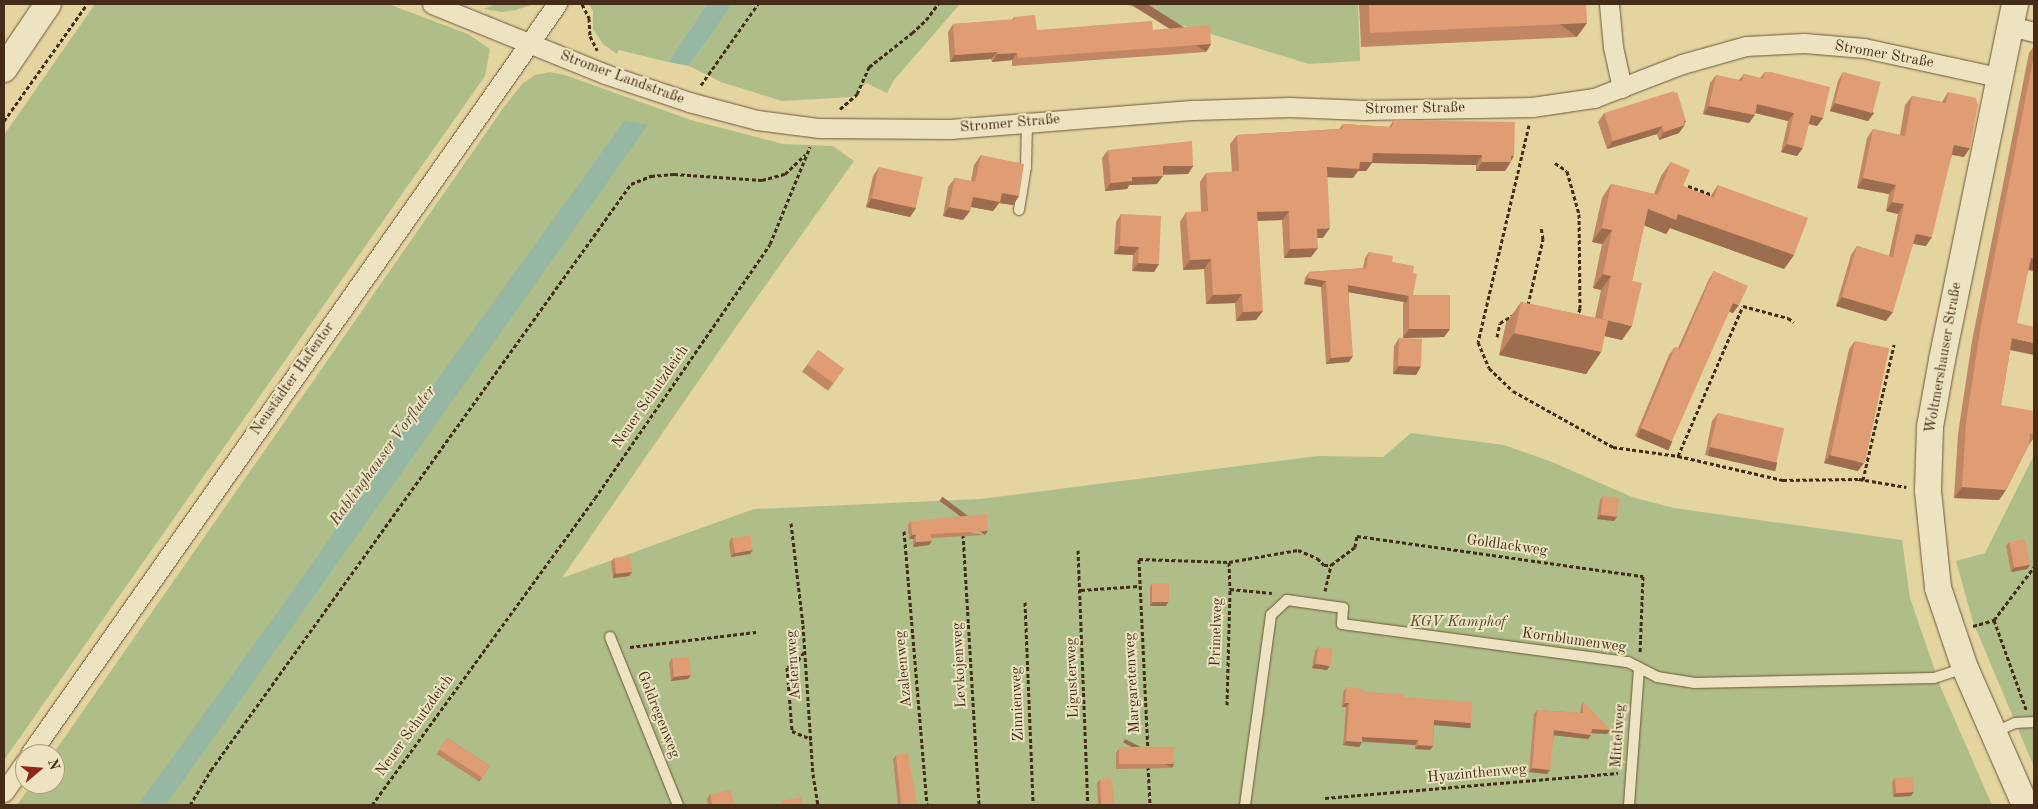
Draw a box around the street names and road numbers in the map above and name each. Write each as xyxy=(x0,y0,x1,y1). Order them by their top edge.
street label: Stromer Straße xyxy=(1833,37,1935,73)
street label: Stromer Landstraße xyxy=(557,47,687,109)
street label: Stromer Straße xyxy=(1365,99,1465,119)
street label: Stromer Straße xyxy=(959,111,1061,137)
street label: Woltmershauser Straße xyxy=(1922,281,1966,435)
street label: Neustädter Hafentor xyxy=(247,319,339,439)
street label: Neuer Schutzdeich xyxy=(609,342,693,452)
street label: Goldlackweg xyxy=(1465,531,1549,561)
street label: Primelweg xyxy=(1207,597,1227,667)
street label: Levkojenweg xyxy=(949,622,971,708)
street label: Kornblumenweg xyxy=(1520,625,1628,657)
street label: Asternweg xyxy=(783,629,805,701)
street label: Azaleenweg xyxy=(892,630,916,708)
street label: Margaretenweg xyxy=(1121,632,1145,734)
street label: Ligusterweg xyxy=(1063,637,1083,719)
street label: Zinnienweg xyxy=(1008,666,1028,742)
street label: Goldregenweg xyxy=(632,669,684,761)
street label: Neuer Schutzdeich xyxy=(372,672,458,780)
street label: Mittelweg xyxy=(1608,703,1630,769)
street label: Hyazinthenweg xyxy=(1427,761,1527,787)

